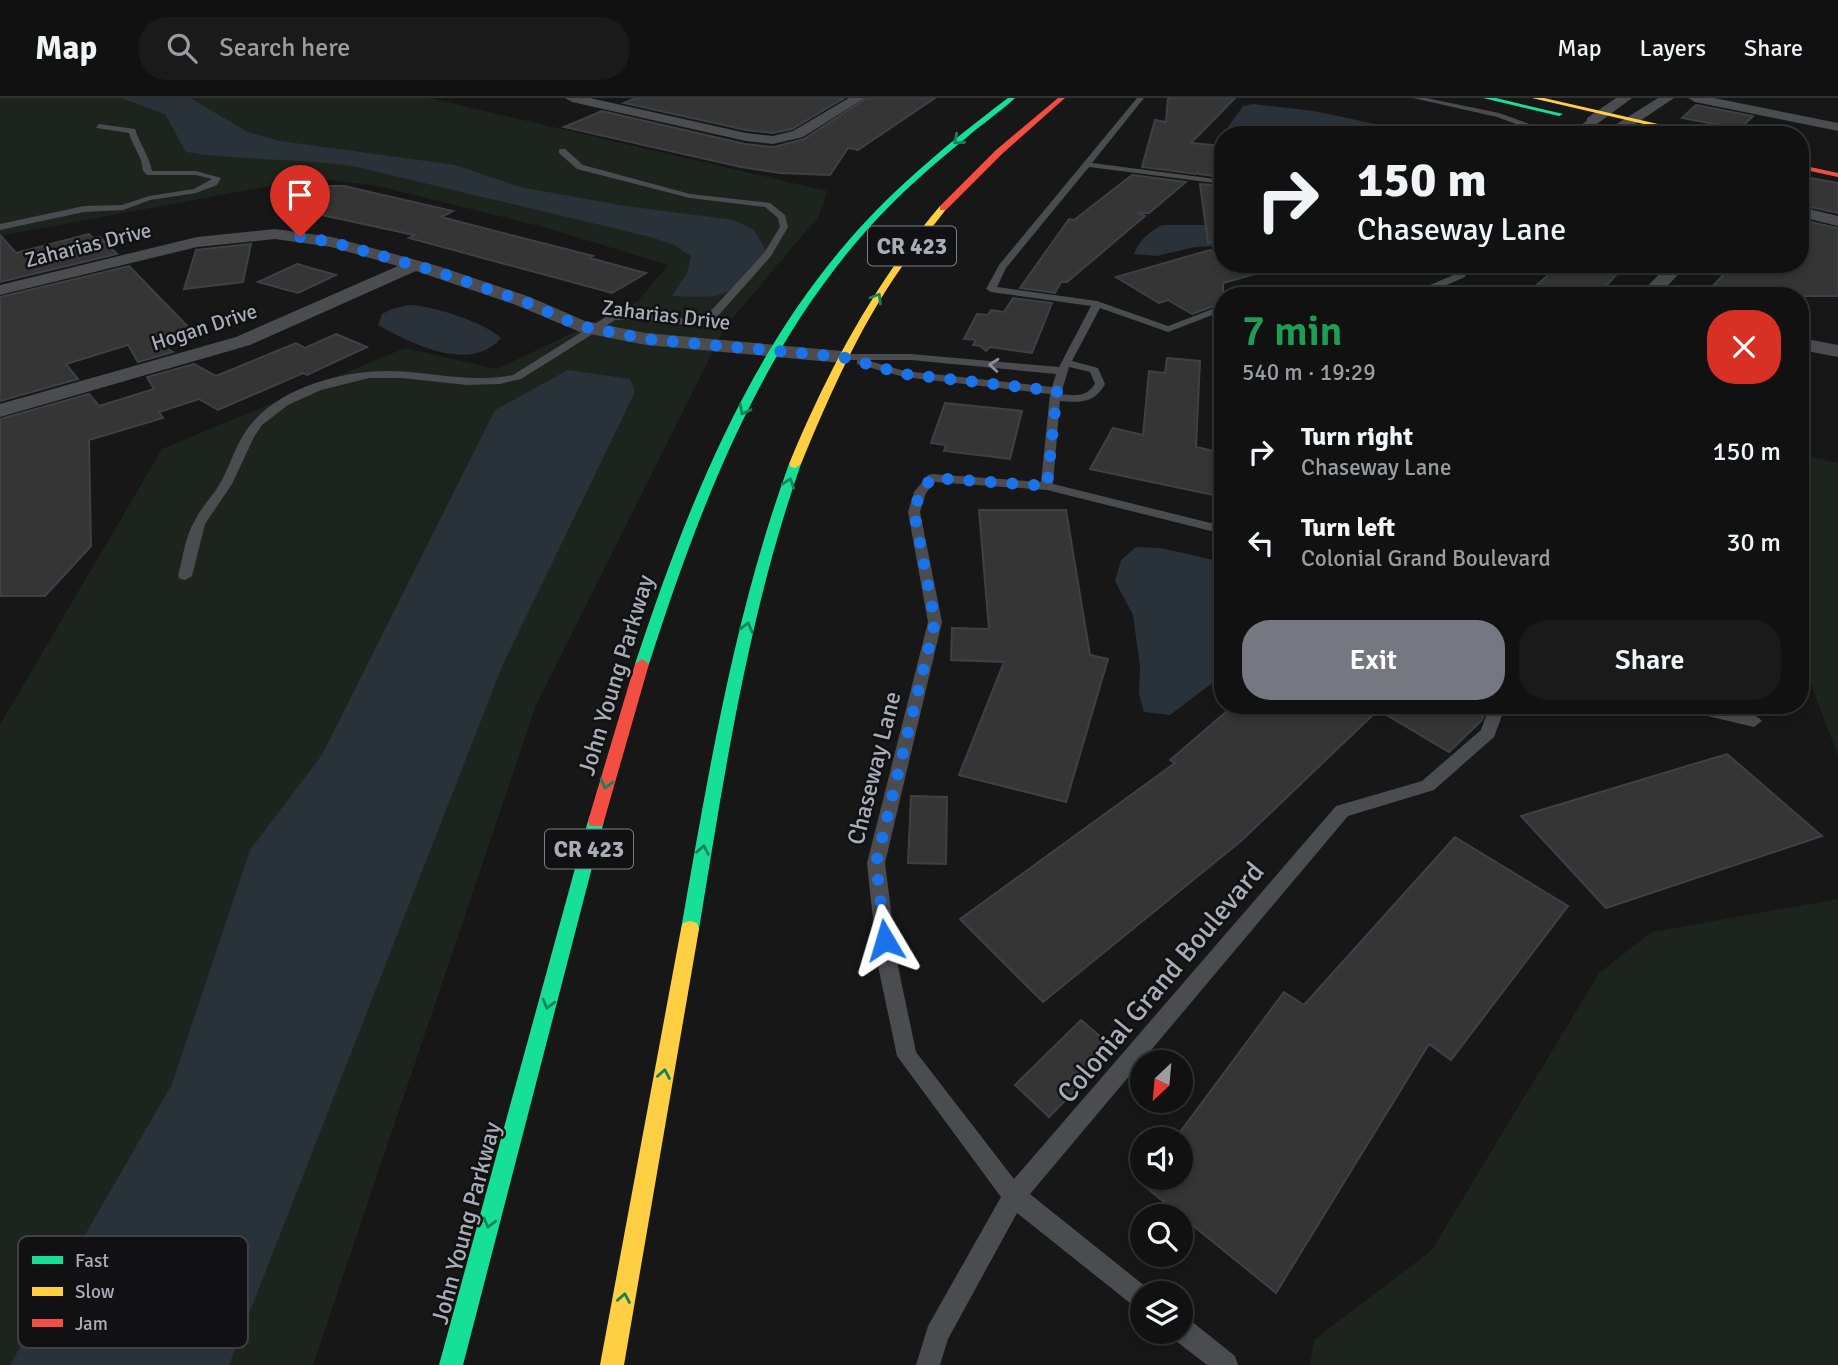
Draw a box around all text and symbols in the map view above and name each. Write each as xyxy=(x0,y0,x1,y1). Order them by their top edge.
search box xyxy=(139,17,629,80)
text: Map xyxy=(35,28,97,69)
icon: search xyxy=(163,29,201,67)
text: Search here xyxy=(219,32,350,64)
text: Map xyxy=(1557,33,1602,63)
text: Layers xyxy=(1640,33,1706,63)
text: Share xyxy=(1744,33,1803,63)
one-way arrow xyxy=(953,132,966,144)
text: 150 m xyxy=(1357,150,1487,210)
icon: right xyxy=(1242,154,1333,245)
pin xyxy=(270,165,330,237)
icon: arrive xyxy=(281,176,319,214)
text: Chaseway Lane xyxy=(1357,210,1566,249)
street label: Zaharias Drive xyxy=(22,217,154,273)
road number: CR 423 xyxy=(868,226,956,266)
one-way arrow xyxy=(868,293,881,306)
street label: Zaharias Drive xyxy=(600,294,732,336)
street label: Hogan Drive xyxy=(148,298,260,356)
text: 7 min xyxy=(1242,306,1343,357)
button: close xyxy=(1707,310,1781,384)
one-way arrow xyxy=(988,358,999,373)
text: 540 m · 19:29 xyxy=(1242,358,1376,387)
one-way arrow xyxy=(738,403,752,415)
text: Turn right xyxy=(1301,421,1413,453)
icon: right xyxy=(1242,433,1280,471)
text: 150 m xyxy=(1712,436,1781,468)
text: Chaseway Lane xyxy=(1301,453,1451,482)
one-way arrow xyxy=(781,478,795,490)
text: Turn left xyxy=(1301,512,1395,544)
icon: left xyxy=(1242,524,1280,562)
text: 30 m xyxy=(1726,527,1781,559)
text: Colonial Grand Boulevard xyxy=(1301,544,1551,573)
street label: John Young Parkway xyxy=(571,571,661,779)
button: Exit xyxy=(1242,620,1505,700)
button: Share xyxy=(1519,620,1781,700)
one-way arrow xyxy=(739,621,753,633)
street label: Chaseway Lane xyxy=(840,688,908,848)
one-way arrow xyxy=(600,778,615,790)
road number: CR 423 xyxy=(545,830,633,869)
one-way arrow xyxy=(695,844,710,856)
street label: Colonial Grand Boulevard xyxy=(1050,855,1271,1110)
position arrow xyxy=(848,903,922,977)
one-way arrow xyxy=(542,998,556,1010)
north arrow xyxy=(1130,1050,1194,1113)
map controls xyxy=(1130,1050,1193,1344)
one-way arrow xyxy=(655,1068,670,1080)
street label: John Young Parkway xyxy=(425,1118,507,1328)
button: sound xyxy=(1130,1127,1193,1190)
button: search xyxy=(1130,1204,1193,1267)
one-way arrow xyxy=(483,1217,497,1229)
legend xyxy=(18,1236,248,1348)
text: Fast xyxy=(75,1249,109,1273)
text: Slow xyxy=(75,1280,115,1304)
button: layers xyxy=(1130,1281,1193,1344)
one-way arrow xyxy=(616,1292,631,1304)
text: Jam xyxy=(75,1312,108,1336)

